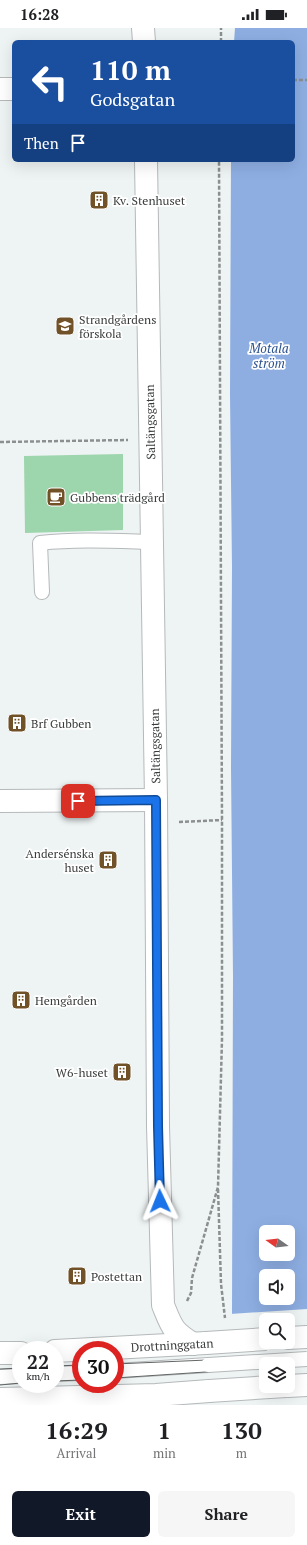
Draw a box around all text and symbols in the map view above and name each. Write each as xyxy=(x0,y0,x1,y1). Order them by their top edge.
text: 16:28 xyxy=(20,4,59,24)
text: 110 m xyxy=(90,51,171,88)
icon: left xyxy=(24,56,76,108)
text: Godsgatan xyxy=(90,87,175,111)
icon: arrive xyxy=(67,132,89,154)
text: Then xyxy=(24,133,59,153)
building icon: Kv. Stenhuset xyxy=(88,189,110,211)
place label: Kv. Stenhuset xyxy=(113,193,186,208)
place label: Strandgårdens förskola xyxy=(79,312,156,341)
school or university icon: Strandgårdens förskola xyxy=(54,315,76,337)
water label: Motala ström xyxy=(248,339,289,372)
street label: Saltängsgatan xyxy=(142,384,158,460)
cafe icon: Gubbens trädgård xyxy=(45,486,67,508)
place label: Gubbens trädgård xyxy=(70,490,165,505)
street label: Saltängsgatan xyxy=(147,708,163,784)
building icon: Brf Gubben xyxy=(6,712,28,734)
place label: Brf Gubben xyxy=(31,716,91,731)
pin xyxy=(61,784,95,818)
icon: arrive xyxy=(67,790,89,812)
place label: Andersénska huset xyxy=(26,846,95,875)
building icon: Andersénska huset xyxy=(97,849,119,871)
building icon: Hemgården xyxy=(10,989,32,1011)
place label: Hemgården xyxy=(35,993,97,1008)
building icon: W6-huset xyxy=(111,1061,133,1083)
place label: W6-huset xyxy=(56,1065,109,1080)
position arrow xyxy=(139,1180,181,1222)
north arrow xyxy=(259,1225,295,1261)
map controls xyxy=(259,1225,295,1393)
building icon: Postettan xyxy=(66,1265,88,1287)
place label: Postettan xyxy=(91,1269,142,1284)
button: sound xyxy=(259,1269,295,1305)
button: search xyxy=(259,1313,295,1349)
street label: Drottninggatan xyxy=(130,1335,214,1355)
speed limit sign: 30 xyxy=(72,1341,124,1393)
text: 22 xyxy=(27,1348,49,1375)
button: layers xyxy=(259,1357,295,1393)
text: km/h xyxy=(26,1370,50,1383)
text: 16:29 xyxy=(45,1414,108,1446)
text: 1 xyxy=(158,1414,171,1446)
text: 130 xyxy=(221,1414,262,1446)
text: Arrival xyxy=(57,1444,96,1462)
text: min xyxy=(153,1444,176,1462)
text: m xyxy=(236,1444,247,1462)
button: Exit xyxy=(12,1491,150,1537)
button: Share xyxy=(158,1491,295,1537)

